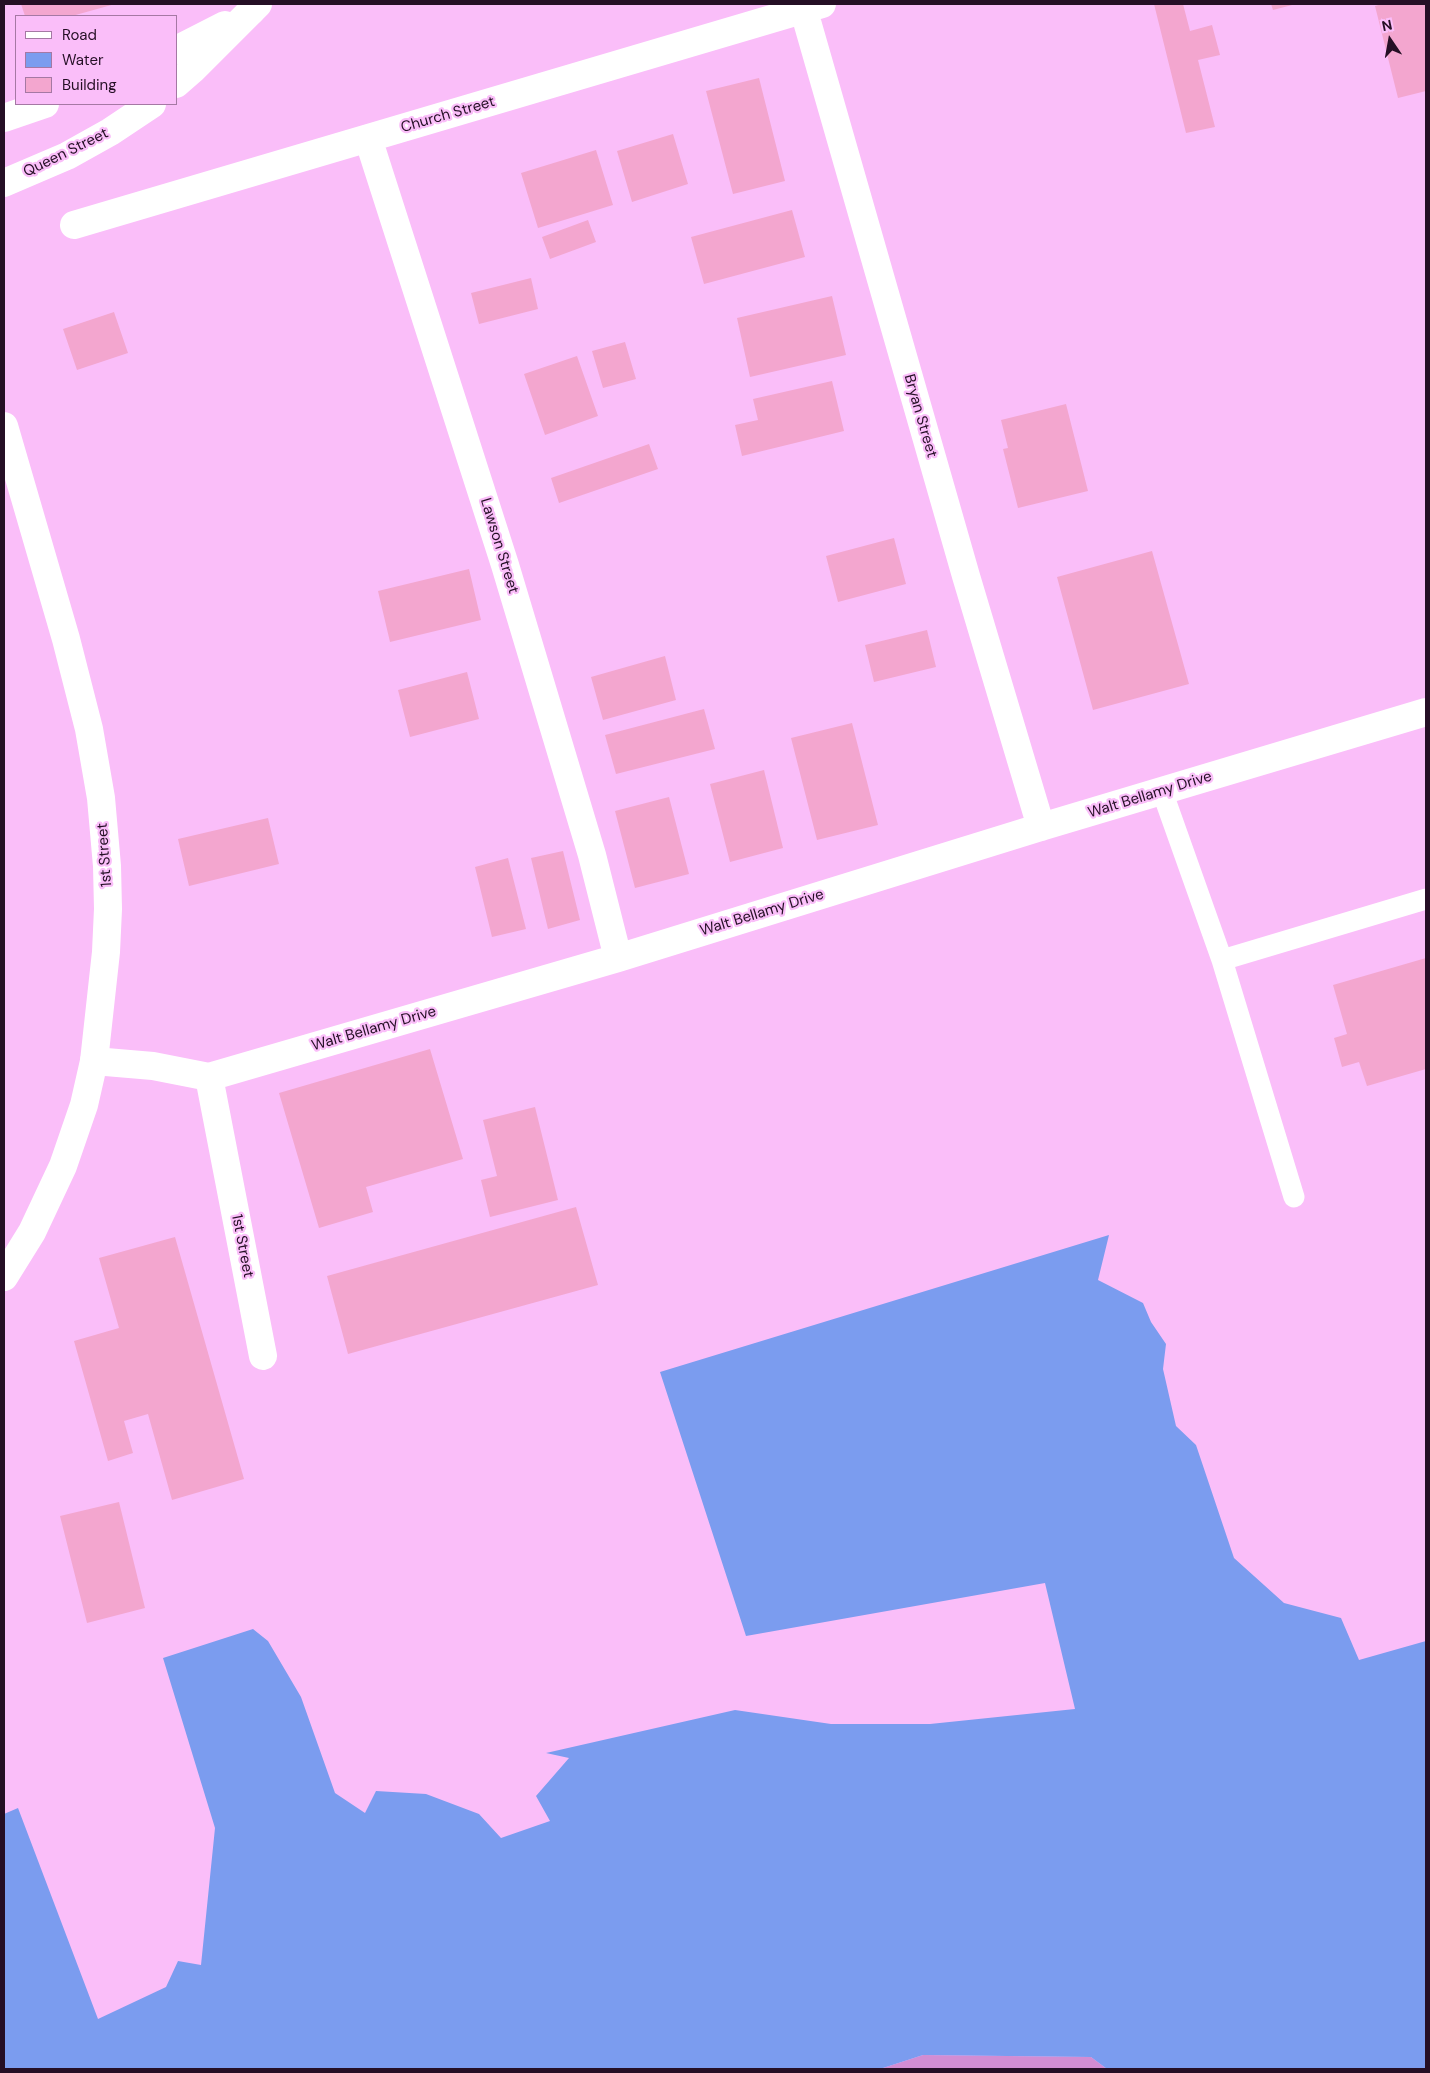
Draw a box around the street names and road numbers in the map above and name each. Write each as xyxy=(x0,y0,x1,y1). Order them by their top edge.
street label: Church Street xyxy=(399,93,497,137)
street label: Queen Street xyxy=(21,125,111,181)
street label: Bryan Street xyxy=(900,372,940,460)
street label: Lawson Street xyxy=(476,496,522,596)
street label: Walt Bellamy Drive xyxy=(1086,768,1214,822)
street label: 1st Street xyxy=(94,822,116,888)
street label: Walt Bellamy Drive xyxy=(698,886,826,940)
street label: Walt Bellamy Drive xyxy=(310,1003,438,1055)
street label: 1st Street xyxy=(227,1213,257,1279)

